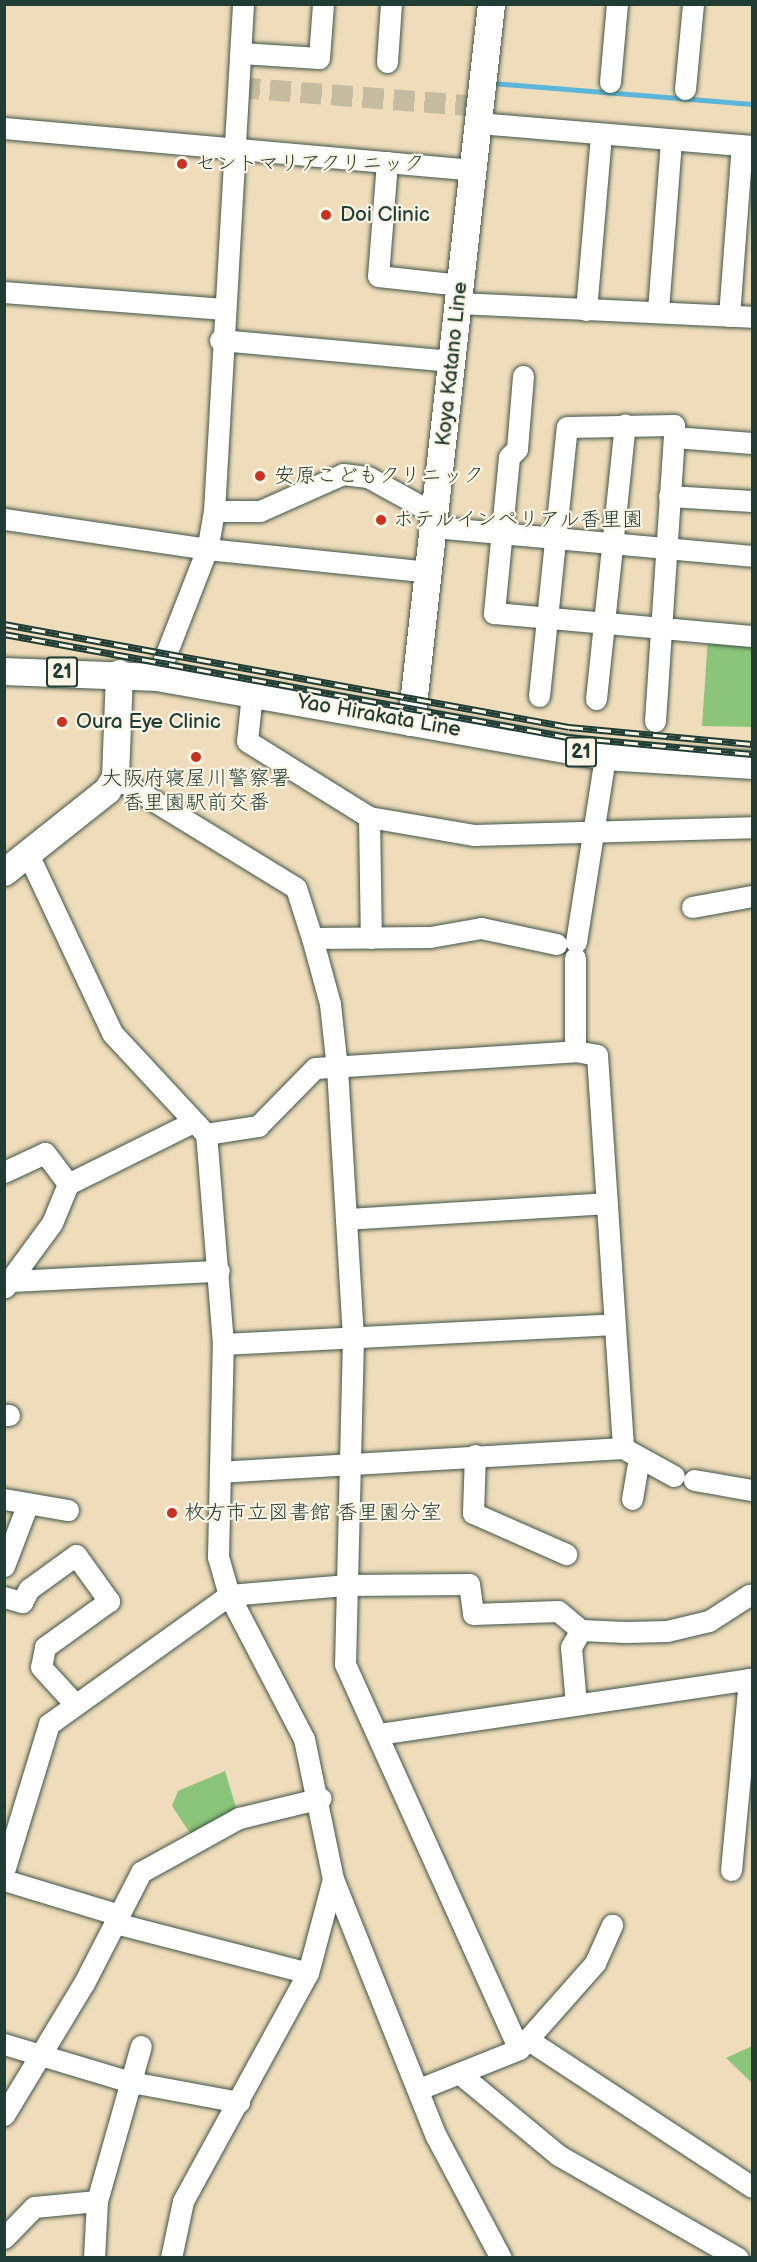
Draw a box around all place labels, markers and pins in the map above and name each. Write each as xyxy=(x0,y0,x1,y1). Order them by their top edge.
place label: セントマリアクリニック xyxy=(195,151,426,177)
marker: セントマリアクリニック xyxy=(173,155,191,173)
place label: Doi Clinic xyxy=(340,202,430,228)
marker: Doi Clinic xyxy=(317,206,335,224)
place label: 安原こどもクリニック xyxy=(274,463,484,489)
marker: 安原こどもクリニック xyxy=(251,467,269,485)
place label: ホテルインペリアル香里園 xyxy=(393,507,645,533)
marker: ホテルインペリアル香里園 xyxy=(374,513,388,527)
place label: Oura Eye Clinic xyxy=(76,709,221,735)
marker: Oura Eye Clinic xyxy=(53,713,71,731)
marker: 大阪府寝屋川警察署 香里園駅前交番 xyxy=(189,750,203,764)
place label: 大阪府寝屋川警察署 香里園駅前交番 xyxy=(102,766,290,816)
place label: 枚方市立図書館 香里園分室 xyxy=(184,1500,442,1526)
marker: 枚方市立図書館 香里園分室 xyxy=(165,1506,179,1520)

